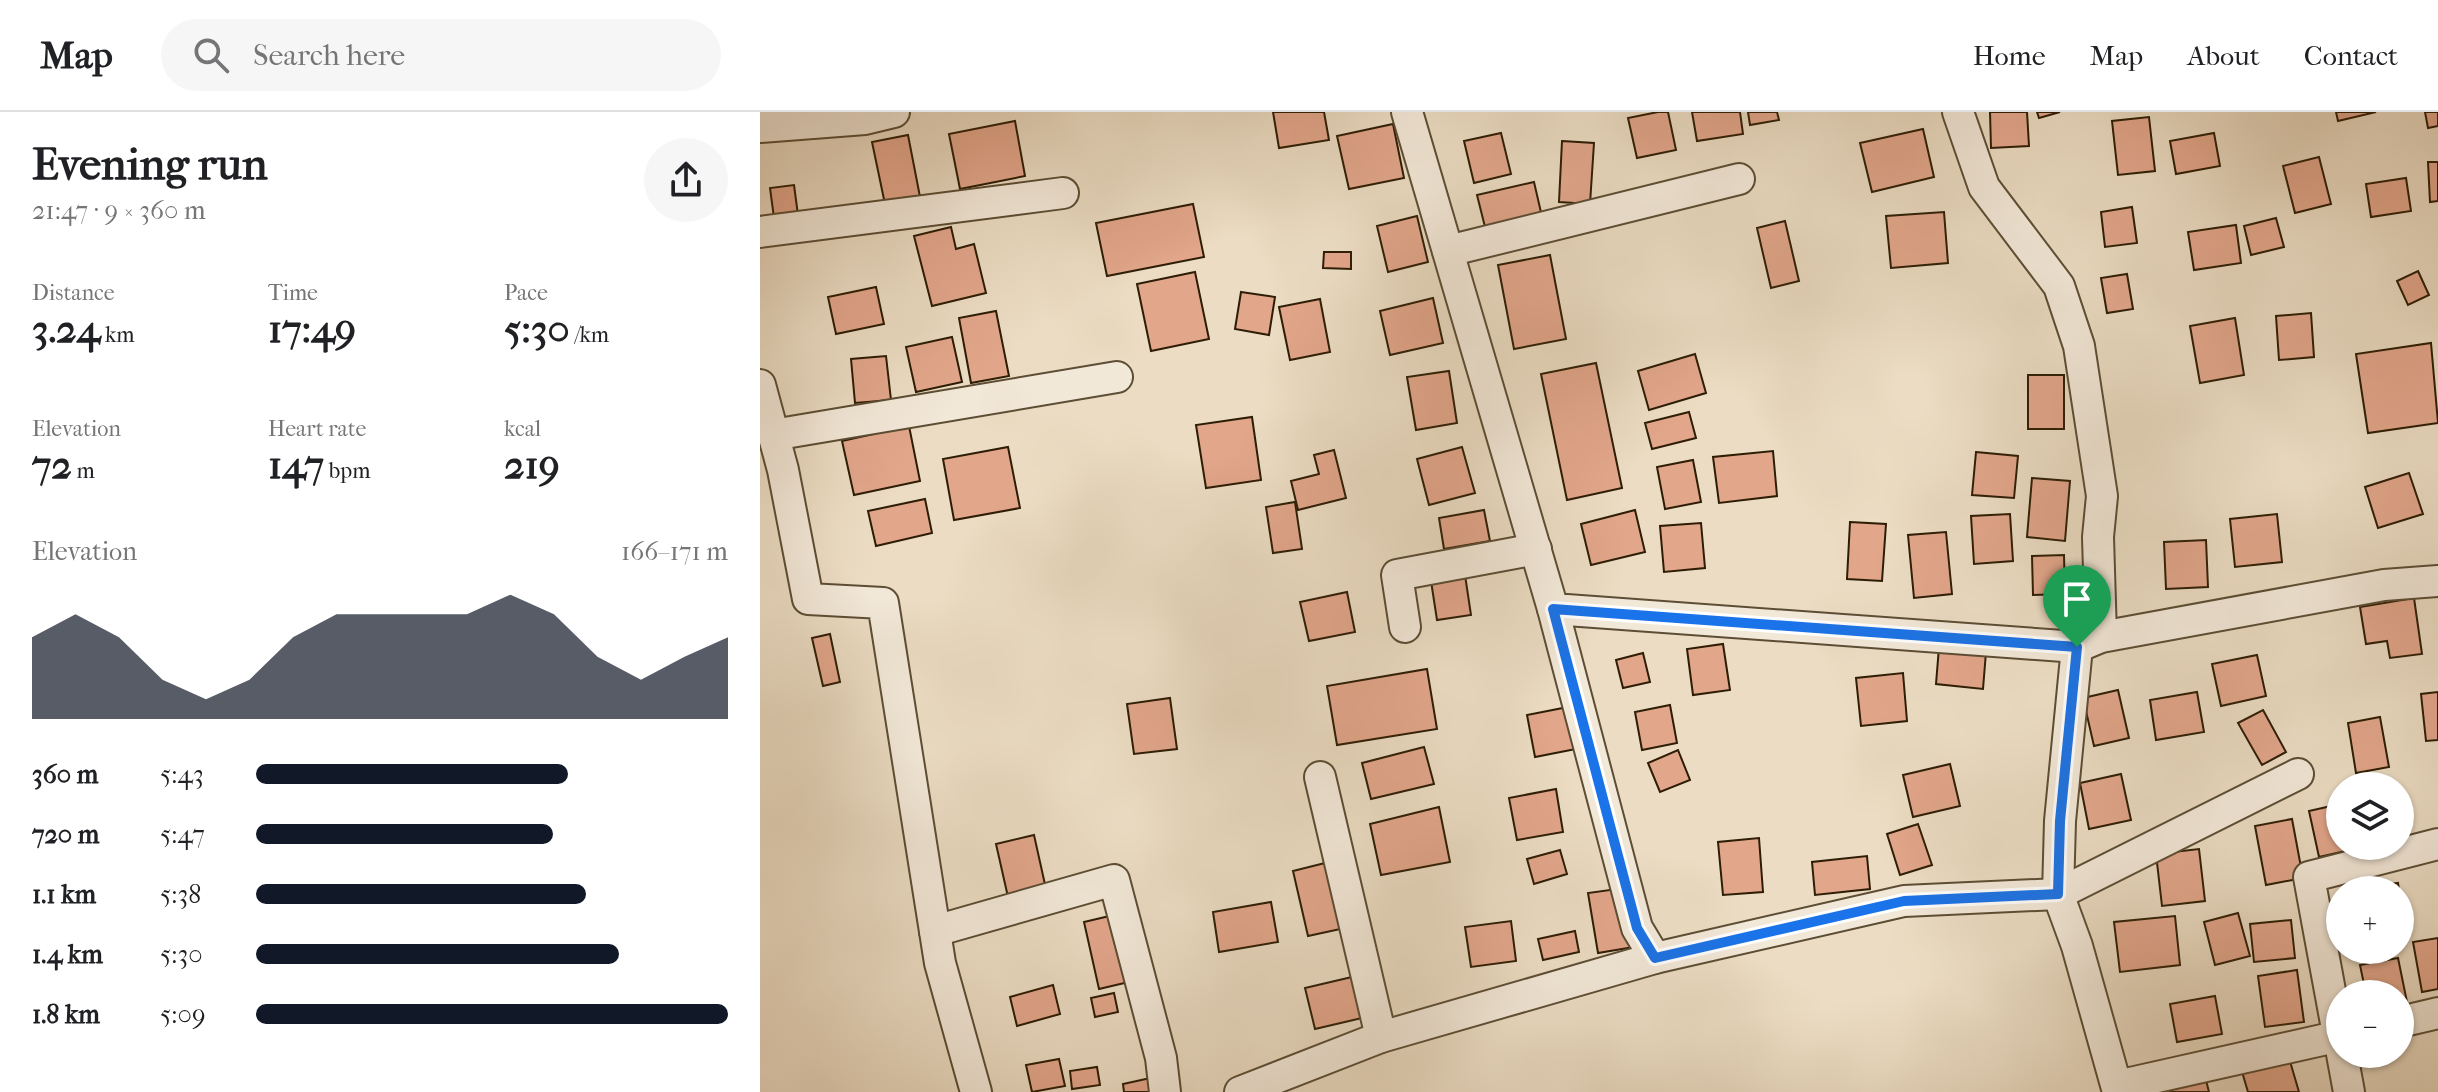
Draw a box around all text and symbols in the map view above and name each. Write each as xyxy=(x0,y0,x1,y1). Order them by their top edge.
search box xyxy=(161,19,721,91)
text: Map xyxy=(40,33,113,78)
icon: search xyxy=(189,33,233,77)
text: Search here xyxy=(253,38,405,73)
text: Home xyxy=(1973,39,2046,72)
text: Map xyxy=(2090,39,2143,72)
text: About xyxy=(2187,39,2260,72)
text: Contact xyxy=(2304,39,2398,72)
button: share xyxy=(644,138,728,222)
text: Evening run xyxy=(32,139,267,190)
text: 21:47 · 9 × 360 m xyxy=(32,195,206,226)
text: Distance xyxy=(32,280,115,306)
text: Time xyxy=(268,280,318,306)
text: Pace xyxy=(504,280,548,306)
text: 3.24 xyxy=(32,306,100,352)
text: 17:49 xyxy=(268,306,356,352)
text: 5:30 xyxy=(504,306,569,352)
text: km xyxy=(100,322,135,348)
text: /km xyxy=(569,322,609,348)
text: Elevation xyxy=(32,416,121,442)
text: Heart rate xyxy=(268,416,367,442)
text: kcal xyxy=(504,416,541,442)
text: 72 xyxy=(32,442,72,488)
text: 147 xyxy=(268,442,324,488)
text: 219 xyxy=(504,442,560,488)
text: m xyxy=(72,458,95,484)
text: bpm xyxy=(324,458,370,484)
text: Elevation xyxy=(32,536,137,567)
text: 166–171 m xyxy=(621,536,728,567)
pin xyxy=(2043,565,2111,647)
icon: arrive xyxy=(2055,577,2099,621)
text: 360 m xyxy=(32,759,98,790)
text: 5:43 xyxy=(160,759,204,790)
map controls xyxy=(2326,772,2414,1068)
button: layers xyxy=(2326,772,2414,860)
text: 720 m xyxy=(32,819,99,850)
text: 5:47 xyxy=(160,819,205,850)
button: + xyxy=(2326,876,2414,964)
text: 1.1 km xyxy=(32,879,96,910)
text: 5:38 xyxy=(160,879,201,910)
text: 1.4 km xyxy=(32,939,103,970)
text: 5:30 xyxy=(160,939,203,970)
button: − xyxy=(2326,980,2414,1068)
text: 1.8 km xyxy=(32,999,100,1030)
text: 5:09 xyxy=(160,999,206,1030)

